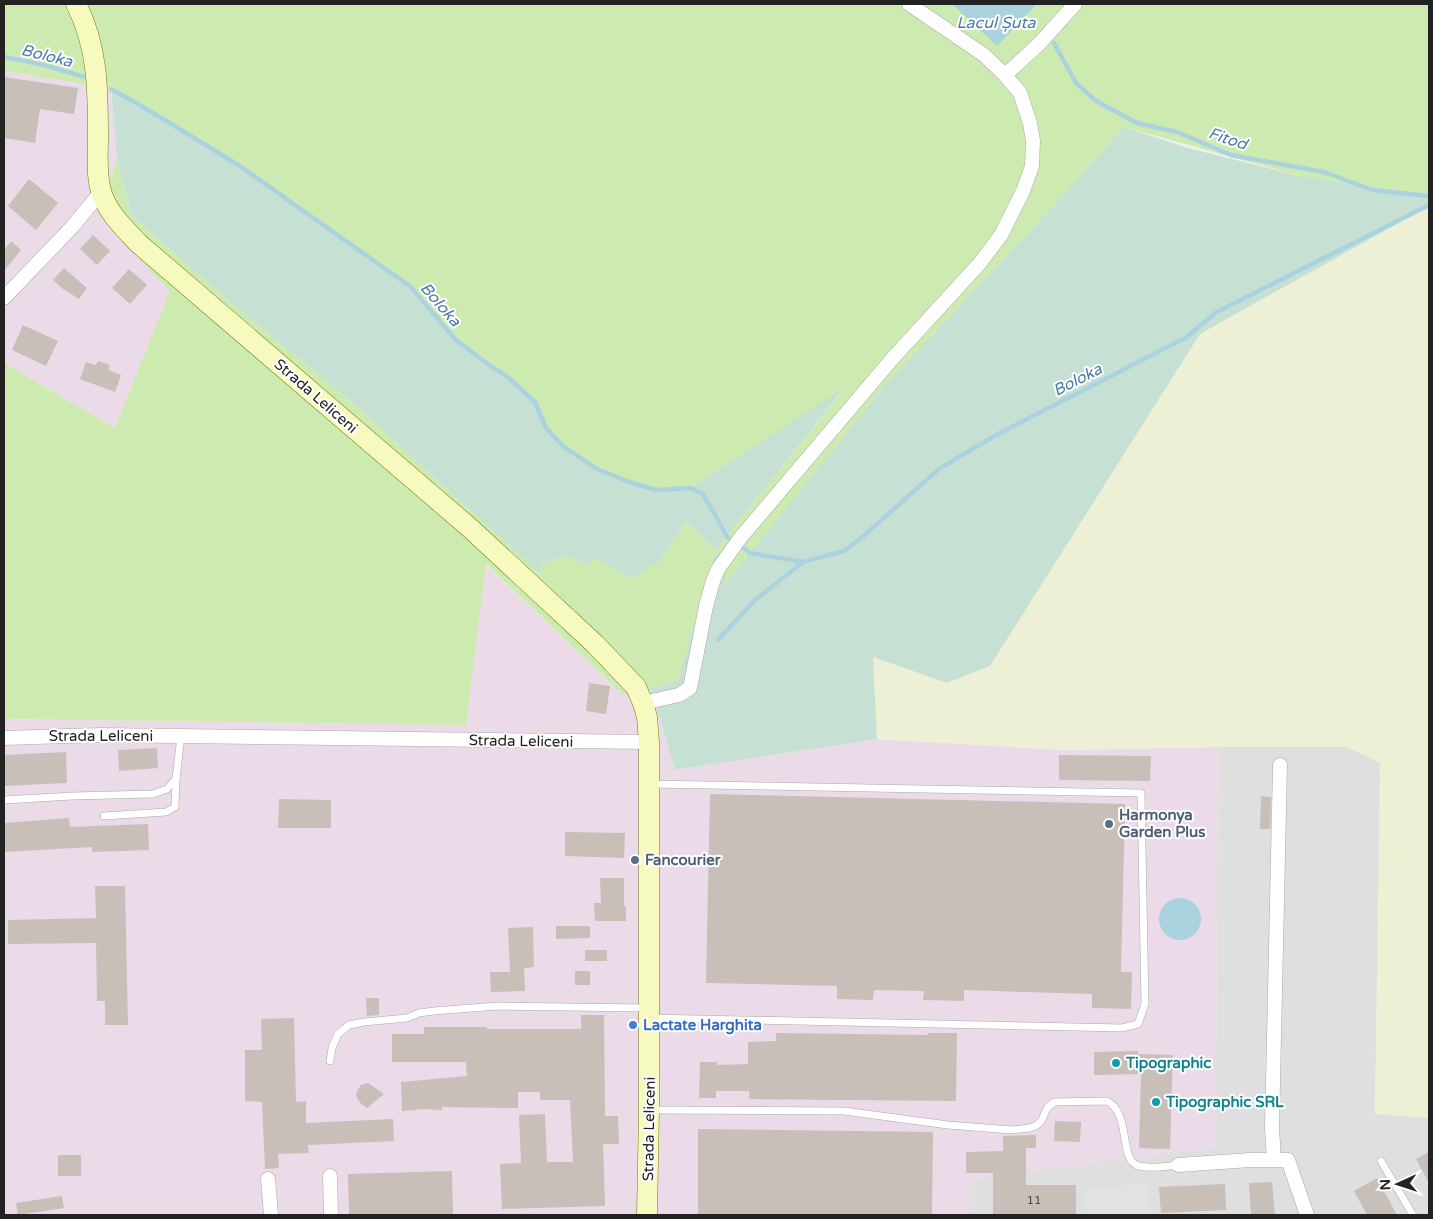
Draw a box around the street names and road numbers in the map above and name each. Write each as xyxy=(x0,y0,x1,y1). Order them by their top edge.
street label: Strada Leliceni xyxy=(271,355,361,437)
street label: Strada Leliceni xyxy=(49,727,153,745)
street label: Strada Leliceni xyxy=(469,731,573,751)
street label: Strada Leliceni xyxy=(639,1077,659,1181)

